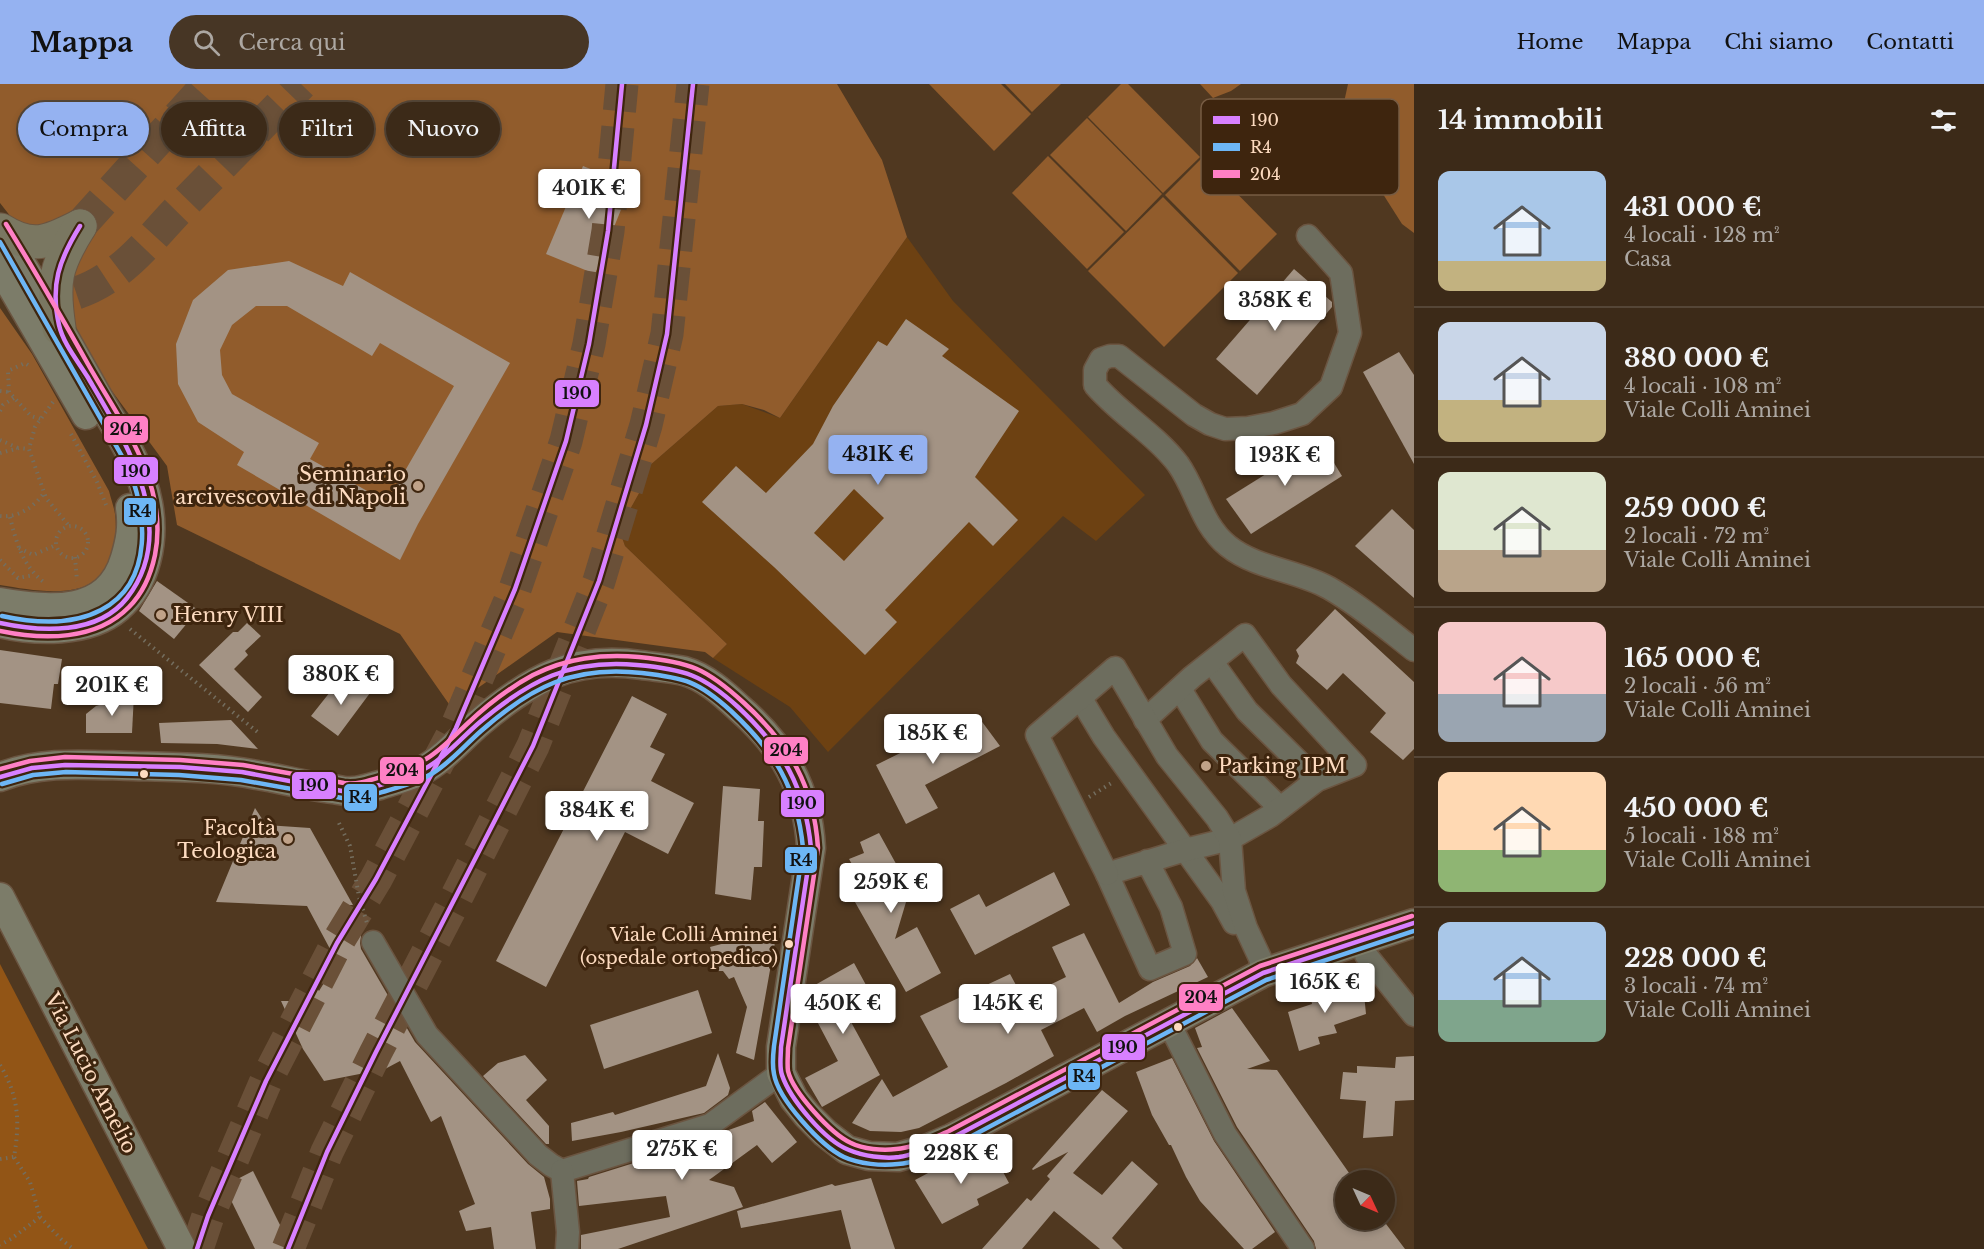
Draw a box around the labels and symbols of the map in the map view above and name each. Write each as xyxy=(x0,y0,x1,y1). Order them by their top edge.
legend xyxy=(1201,99,1399,195)
text: 190 xyxy=(1250,110,1279,130)
text: R4 xyxy=(1250,137,1272,157)
text: 204 xyxy=(1250,164,1281,184)
pin: 401K € xyxy=(540,169,638,220)
pin: 358K € xyxy=(1226,281,1324,332)
line badge: 190 xyxy=(554,379,600,408)
text: 190 xyxy=(562,383,592,403)
line badge: 204 xyxy=(103,415,149,444)
text: 204 xyxy=(109,419,143,439)
pin: 431K € xyxy=(829,435,927,486)
pin: 193K € xyxy=(1236,436,1334,487)
line badge: 190 xyxy=(113,456,159,485)
text: 190 xyxy=(121,461,151,481)
place label: Seminario arcivescovile di Napoli xyxy=(175,462,406,509)
marker: Seminario arcivescovile di Napoli xyxy=(411,479,425,493)
line badge: R4 xyxy=(123,497,157,526)
text: R4 xyxy=(128,501,152,521)
place label: Henry VIII xyxy=(173,603,283,627)
marker: Henry VIII xyxy=(154,608,168,622)
pin: 380K € xyxy=(292,655,390,706)
pin: 201K € xyxy=(63,666,161,717)
pin: 185K € xyxy=(884,714,982,765)
line badge: 204 xyxy=(763,736,809,765)
text: 204 xyxy=(769,740,803,760)
place label: Parking IPM xyxy=(1218,754,1346,778)
line badge: 204 xyxy=(379,756,425,785)
marker: Parking IPM xyxy=(1199,759,1213,773)
text: 204 xyxy=(385,760,419,780)
unlabelled marker xyxy=(138,768,150,780)
line badge: 190 xyxy=(291,771,337,800)
text: 190 xyxy=(299,775,329,795)
line badge: R4 xyxy=(343,783,378,812)
text: R4 xyxy=(348,787,372,807)
line badge: 190 xyxy=(780,789,825,818)
pin: 384K € xyxy=(548,791,646,842)
text: 190 xyxy=(787,793,817,813)
place label: Facoltà Teologica xyxy=(177,816,277,863)
marker: Facoltà Teologica xyxy=(281,832,295,846)
line badge: R4 xyxy=(784,846,818,874)
text: R4 xyxy=(789,850,813,870)
pin: 259K € xyxy=(842,863,940,914)
place label: Viale Colli Aminei (ospedale ortopedico) xyxy=(580,924,778,969)
marker: Viale Colli Aminei (ospedale ortopedico) xyxy=(783,938,795,950)
pin: 165K € xyxy=(1276,963,1374,1014)
line badge: 204 xyxy=(1178,983,1224,1012)
pin: 450K € xyxy=(794,984,892,1035)
pin: 145K € xyxy=(959,984,1057,1035)
text: 204 xyxy=(1184,987,1218,1007)
street label: Via Lucio Amelio xyxy=(40,988,142,1157)
unlabelled marker xyxy=(1172,1021,1184,1033)
line badge: 190 xyxy=(1101,1033,1146,1061)
text: 190 xyxy=(1108,1037,1138,1057)
line badge: R4 xyxy=(1067,1062,1101,1091)
text: R4 xyxy=(1072,1066,1096,1086)
pin: 275K € xyxy=(633,1130,731,1181)
pin: 228K € xyxy=(912,1134,1010,1185)
north arrow xyxy=(1335,1170,1395,1230)

